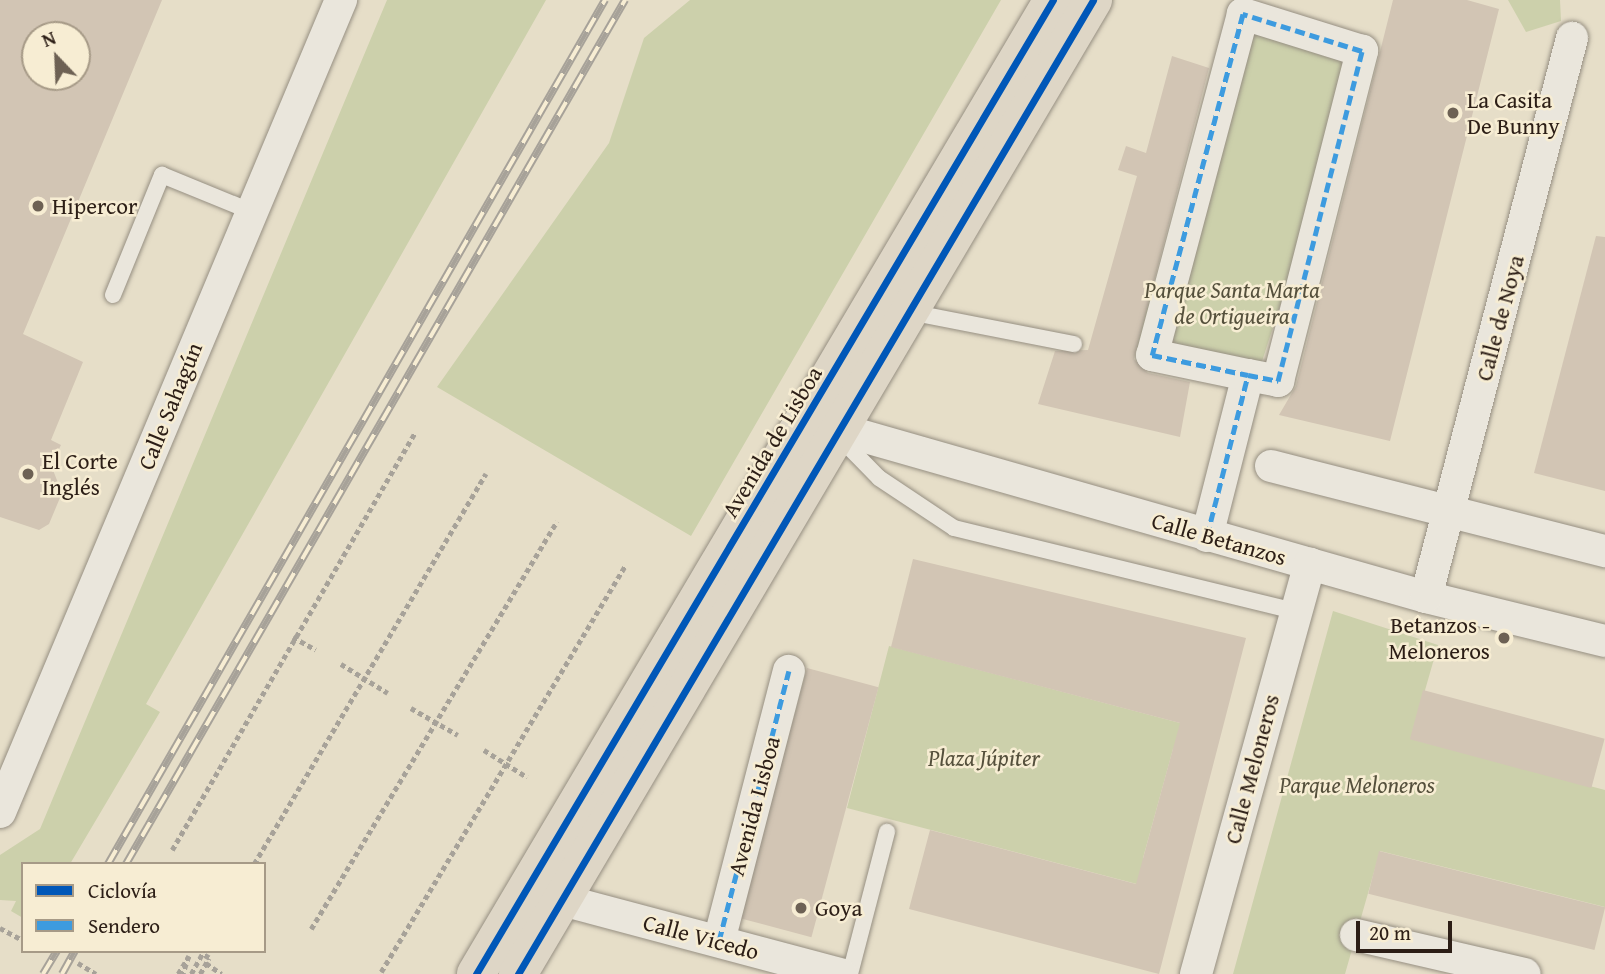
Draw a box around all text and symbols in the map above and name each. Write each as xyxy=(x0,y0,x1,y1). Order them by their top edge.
north arrow xyxy=(21,21,91,91)
text: N xyxy=(37,23,60,54)
place label: La Casita De Bunny xyxy=(1467,86,1560,140)
marker: La Casita De Bunny xyxy=(1445,105,1461,121)
place label: Hipercor xyxy=(52,192,137,220)
marker: Hipercor xyxy=(30,198,46,214)
street label: Calle de Noya xyxy=(1470,252,1530,384)
park label: Parque Santa Marta de Ortigueira xyxy=(1144,276,1320,330)
street label: Calle Sahagún xyxy=(132,338,208,474)
street label: Avenida de Lisboa xyxy=(716,361,828,523)
place label: El Corte Inglés xyxy=(42,447,118,501)
marker: El Corte Inglés xyxy=(20,466,36,482)
street label: Calle Betanzos xyxy=(1148,507,1290,571)
place label: Betanzos - Meloneros xyxy=(1388,611,1490,665)
marker: Betanzos - Meloneros xyxy=(1496,630,1512,646)
street label: Calle Meloneros xyxy=(1219,691,1285,847)
street label: Avenida Lisboa xyxy=(722,733,786,879)
park label: Plaza Júpiter xyxy=(928,744,1040,772)
park label: Parque Meloneros xyxy=(1279,771,1435,799)
legend xyxy=(21,862,266,953)
text: Ciclovía xyxy=(88,875,157,906)
place label: Goya xyxy=(815,894,862,922)
marker: Goya xyxy=(793,900,809,916)
street label: Calle Vicedo xyxy=(640,908,762,966)
scale bar xyxy=(1360,908,1456,952)
text: Sendero xyxy=(88,910,160,941)
text: 20 m xyxy=(1369,917,1411,948)

